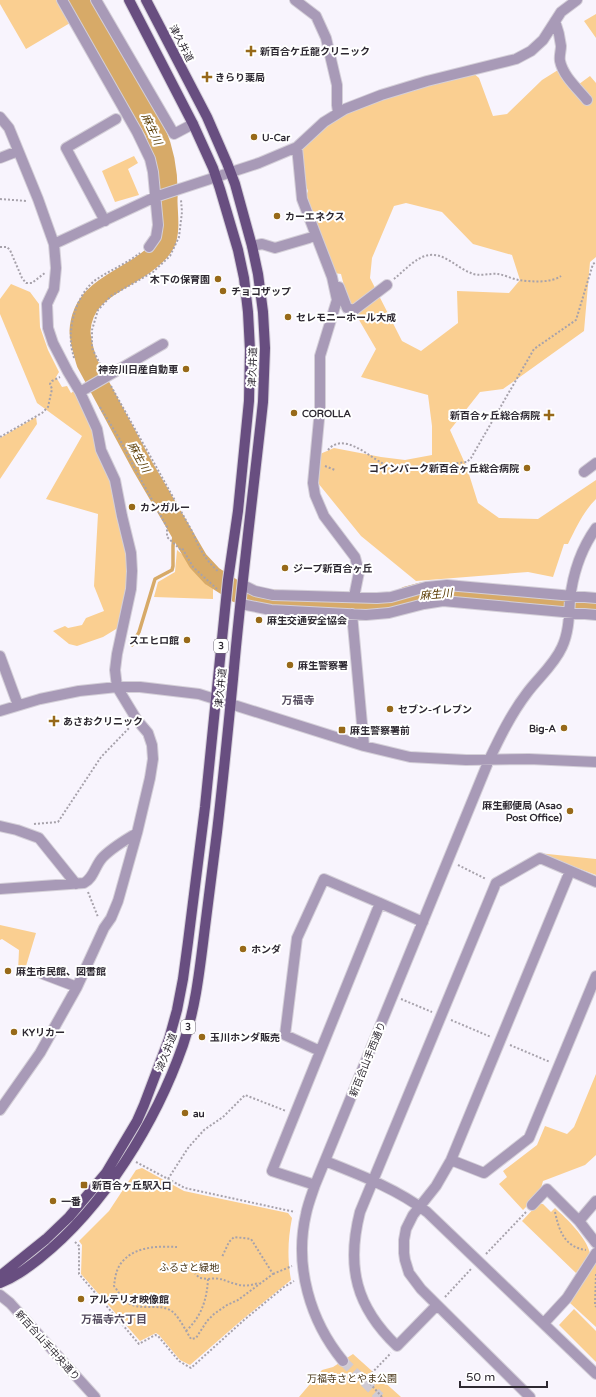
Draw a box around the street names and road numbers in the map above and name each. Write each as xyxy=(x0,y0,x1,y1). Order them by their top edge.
street label: 津久井道 xyxy=(167,23,196,64)
street label: 津久井道 xyxy=(246,347,260,387)
road number: 3 xyxy=(214,639,228,653)
street label: 津久井道 xyxy=(213,668,229,709)
road number: 3 xyxy=(181,1020,195,1034)
street label: 新百合山手西通り xyxy=(347,1020,388,1099)
street label: 津久井道 xyxy=(154,1032,180,1073)
street label: 新百合山手中央通り xyxy=(13,1308,82,1383)

